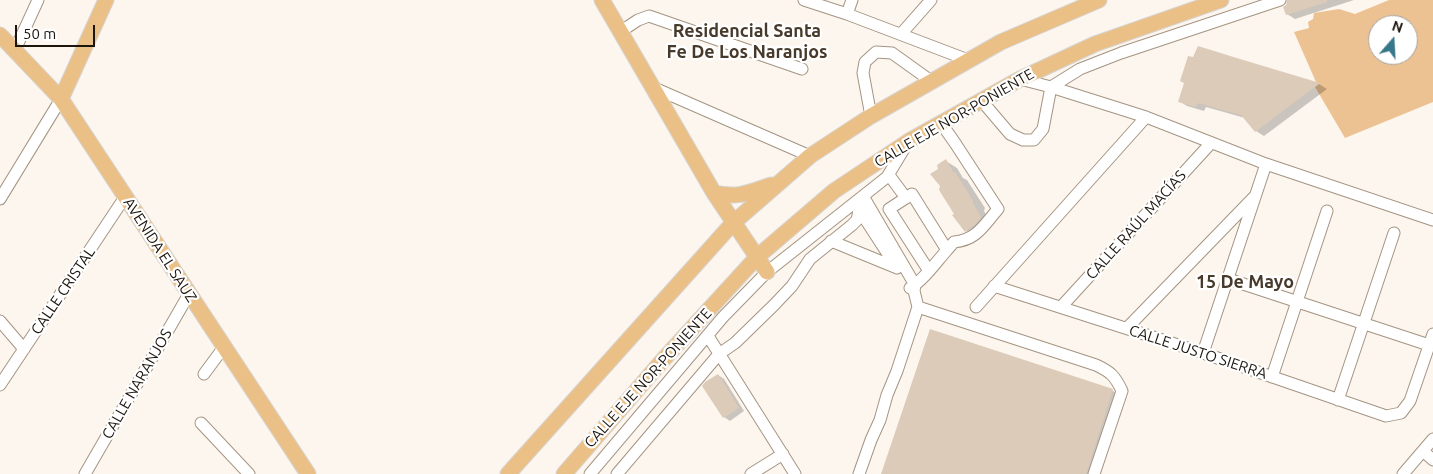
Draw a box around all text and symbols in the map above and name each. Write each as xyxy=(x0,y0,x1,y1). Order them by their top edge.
scale bar xyxy=(18,15,98,47)
north arrow xyxy=(1368,15,1418,65)
text: N xyxy=(1390,17,1405,36)
district label: Residencial Santa Fe De Los Naranjos xyxy=(667,20,827,62)
text: 50 m xyxy=(23,25,56,42)
street label: CALLE EJE NOR-PONIENTE xyxy=(871,65,1037,171)
street label: CALLE RAÚL MACÍAS xyxy=(1082,167,1190,283)
street label: AVENIDA EL SAUZ xyxy=(120,194,200,306)
street label: CALLE CRISTAL xyxy=(27,244,99,338)
district label: 15 De Mayo xyxy=(1196,271,1294,293)
street label: CALLE EJE NOR-PONIENTE xyxy=(581,305,715,451)
street label: CALLE JUSTO SIERRA xyxy=(1127,321,1269,383)
street label: CALLE NARANJOS xyxy=(98,326,176,442)

